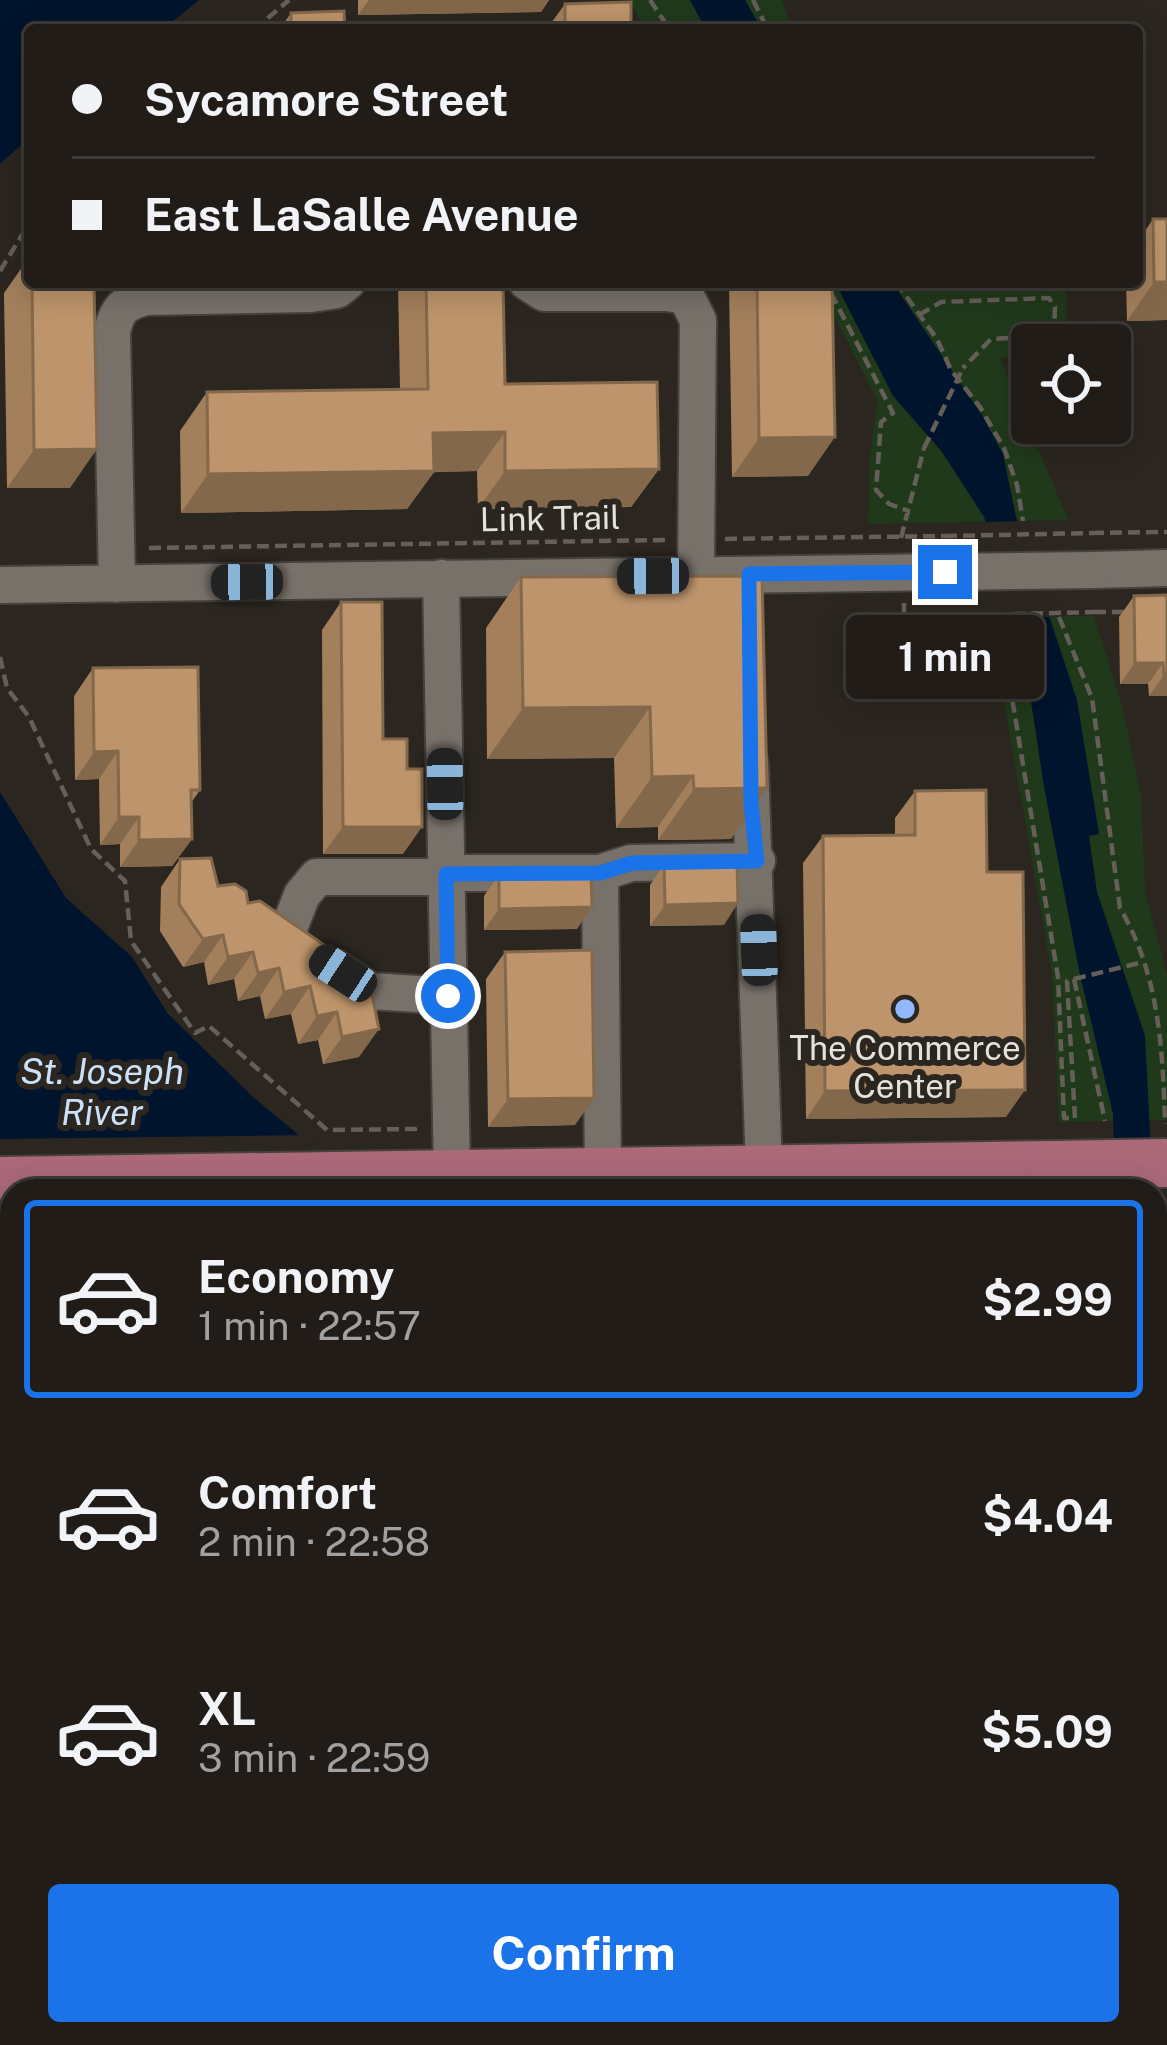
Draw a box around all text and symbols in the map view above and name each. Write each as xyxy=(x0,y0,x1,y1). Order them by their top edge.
text: Sycamore Street xyxy=(144,73,508,126)
text: East LaSalle Avenue xyxy=(144,188,579,241)
map controls xyxy=(1011,324,1131,444)
button: locate xyxy=(1011,324,1131,444)
street label: Link Trail xyxy=(479,498,621,538)
route end xyxy=(918,545,972,599)
car xyxy=(617,557,689,595)
car xyxy=(211,563,283,601)
callout: 1 min xyxy=(846,614,1044,698)
text: 1 min xyxy=(898,634,992,680)
car xyxy=(426,748,464,820)
car xyxy=(740,913,778,987)
car xyxy=(303,938,383,1008)
route start xyxy=(421,969,475,1023)
marker: The Commerce Center xyxy=(892,996,918,1022)
place label: The Commerce Center xyxy=(789,1029,1021,1105)
water label: St. Joseph River xyxy=(20,1050,184,1133)
icon: car xyxy=(54,1245,162,1353)
text: Economy xyxy=(198,1250,394,1303)
text: $2.99 xyxy=(983,1273,1113,1326)
text: 1 min · 22:57 xyxy=(198,1303,421,1349)
icon: car xyxy=(54,1461,162,1569)
text: Comfort xyxy=(198,1466,377,1519)
text: $4.04 xyxy=(982,1489,1113,1542)
text: 2 min · 22:58 xyxy=(198,1519,430,1565)
icon: car xyxy=(54,1677,162,1785)
text: XL xyxy=(198,1682,256,1735)
text: $5.09 xyxy=(981,1705,1113,1758)
text: 3 min · 22:59 xyxy=(198,1735,430,1781)
button: Confirm xyxy=(48,1884,1119,2022)

